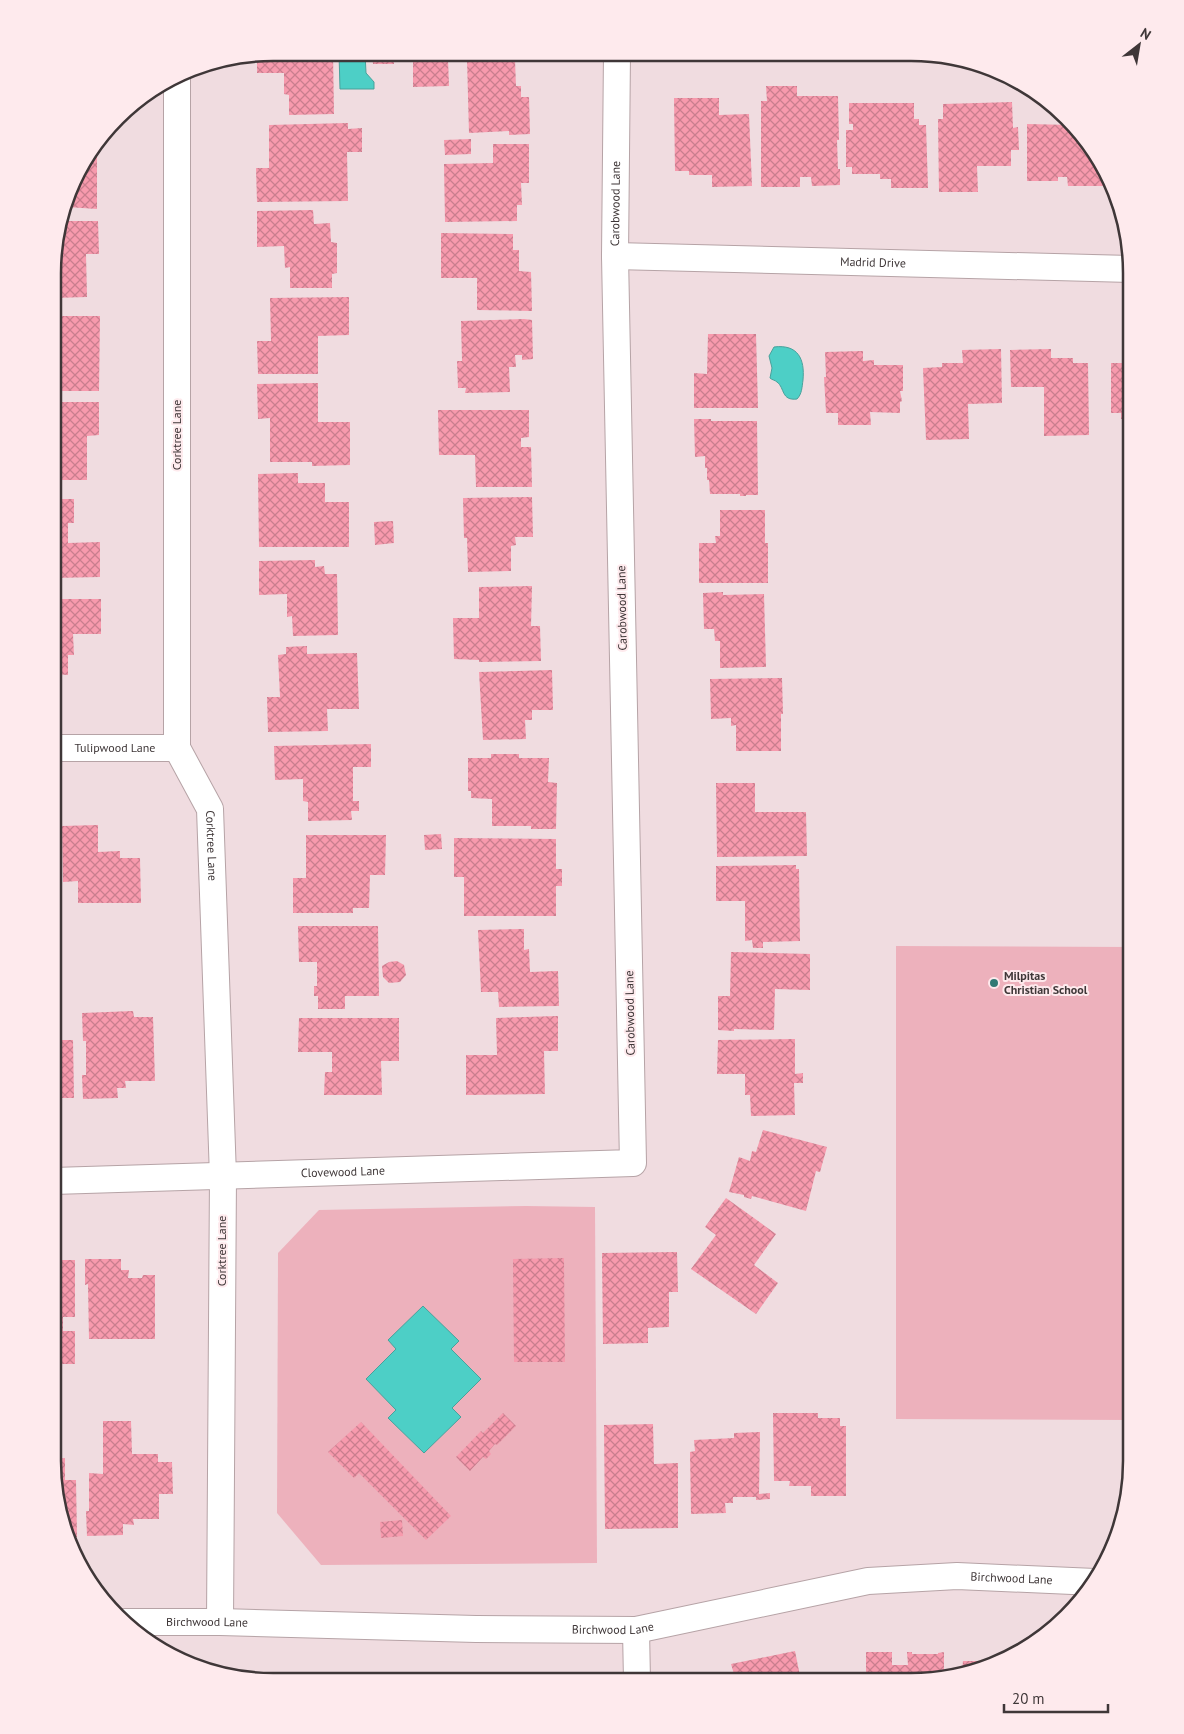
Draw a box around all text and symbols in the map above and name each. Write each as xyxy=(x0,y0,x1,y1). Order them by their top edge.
north arrow xyxy=(1114,20,1164,70)
text: N xyxy=(1137,24,1154,44)
street label: Carobwood Lane xyxy=(607,161,623,246)
street label: Madrid Drive xyxy=(840,254,906,270)
street label: Corktree Lane xyxy=(169,400,184,470)
street label: Carobwood Lane xyxy=(613,565,630,651)
street label: Tulipwood Lane xyxy=(75,740,155,755)
street label: Corktree Lane xyxy=(203,810,221,881)
place label: Milpitas Christian School xyxy=(1004,968,1088,997)
street label: Carobwood Lane xyxy=(621,970,638,1056)
marker: Milpitas Christian School xyxy=(988,977,1000,989)
street label: Clovewood Lane xyxy=(301,1163,385,1180)
street label: Corktree Lane xyxy=(214,1216,229,1286)
street label: Birchwood Lane xyxy=(970,1569,1053,1587)
street label: Birchwood Lane xyxy=(166,1614,248,1630)
street label: Birchwood Lane xyxy=(572,1618,655,1637)
scale bar xyxy=(1004,1682,1108,1714)
text: 20 m xyxy=(1012,1689,1045,1708)

